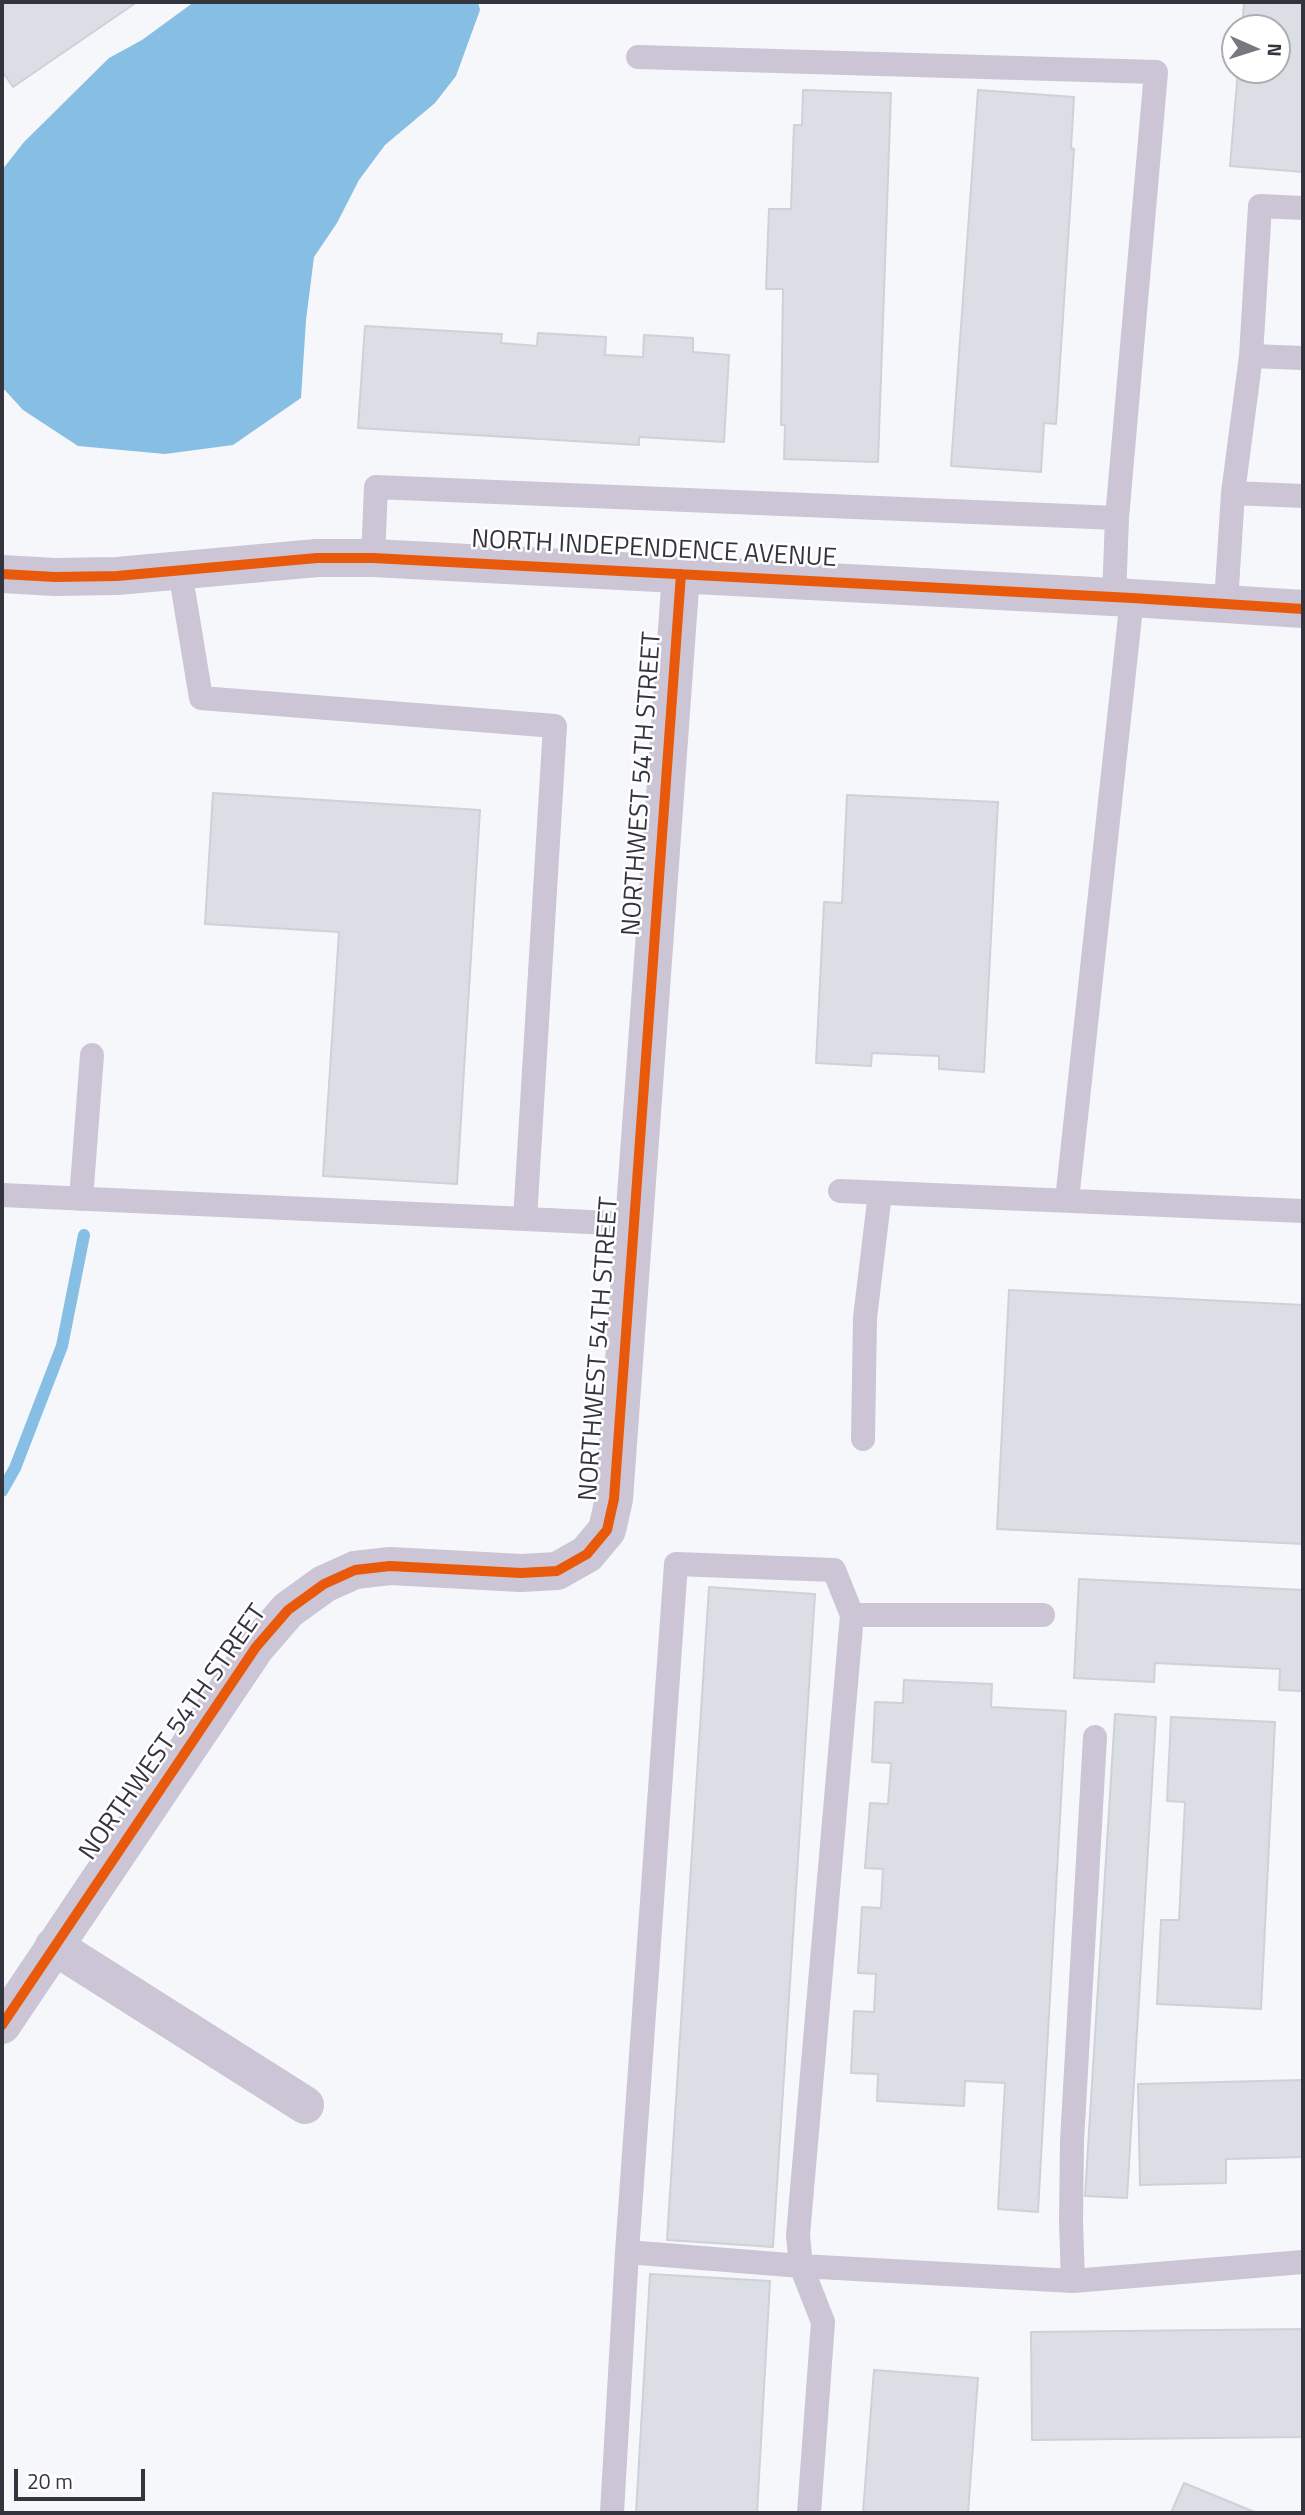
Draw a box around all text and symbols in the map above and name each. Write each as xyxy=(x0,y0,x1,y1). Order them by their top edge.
north arrow xyxy=(1221,14,1291,84)
text: N xyxy=(1261,43,1290,57)
street label: NORTH INDEPENDENCE AVENUE xyxy=(470,525,838,575)
street label: NORTHWEST 54TH STREET xyxy=(617,631,669,937)
street label: NORTHWEST 54TH STREET xyxy=(574,1196,626,1502)
street label: NORTHWEST 54TH STREET xyxy=(74,1599,274,1867)
scale bar xyxy=(18,2456,149,2500)
text: 20 m xyxy=(27,2465,73,2497)

